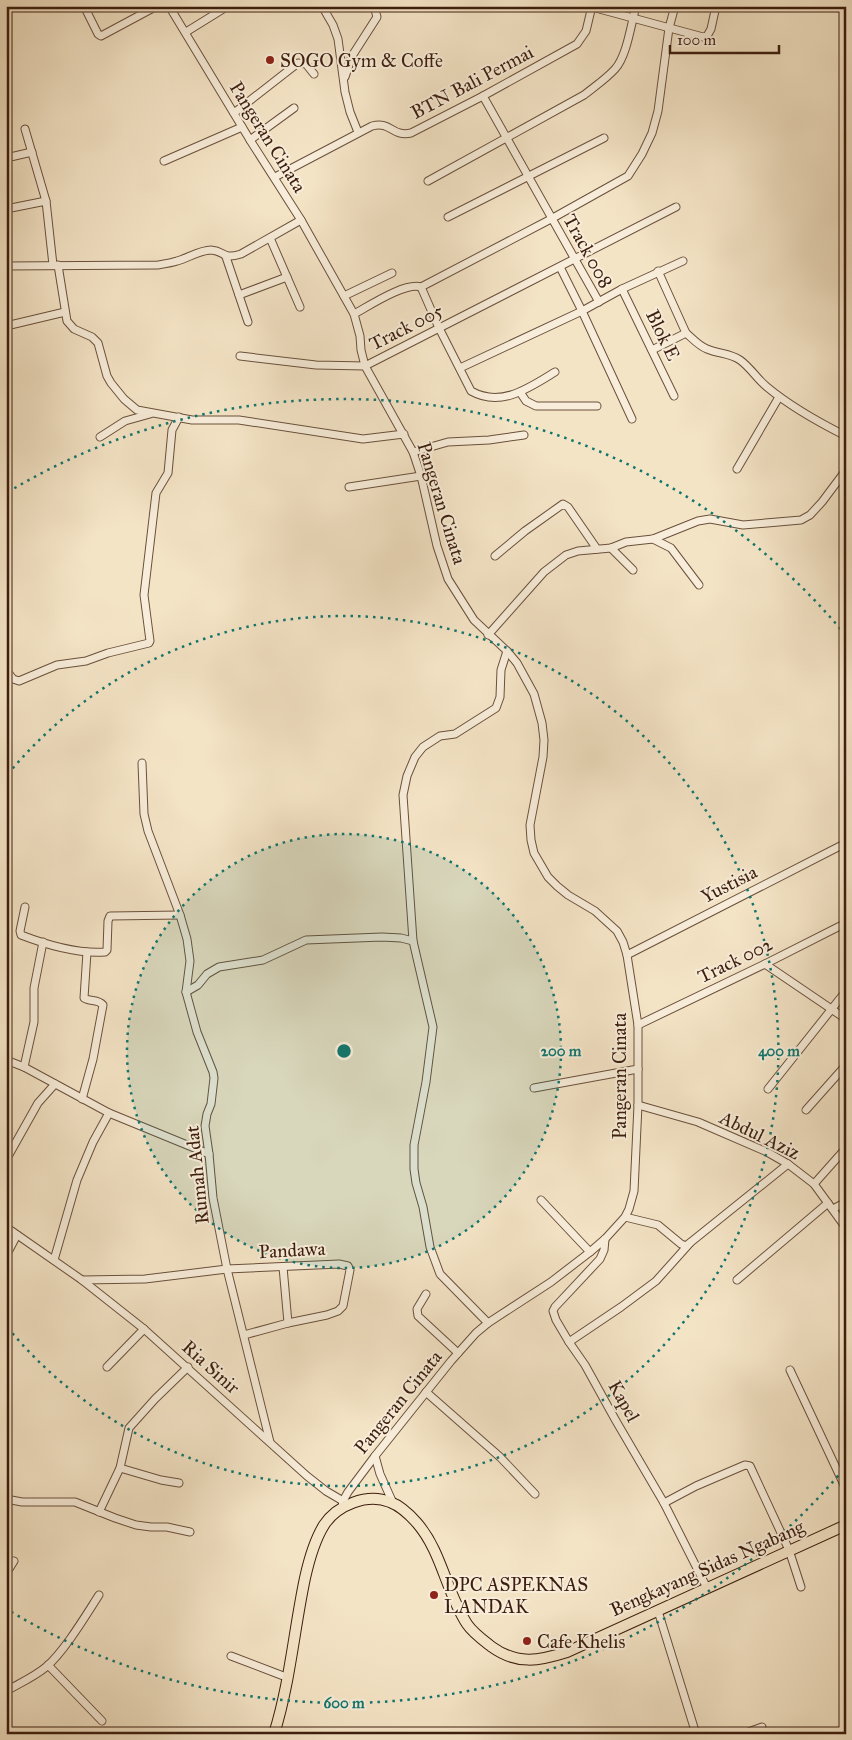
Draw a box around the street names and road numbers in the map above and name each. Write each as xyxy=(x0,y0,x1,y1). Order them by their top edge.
street label: BTN Bali Permai xyxy=(407,40,537,124)
street label: Pangeran Cinata xyxy=(224,77,312,198)
street label: Track 008 xyxy=(558,210,618,292)
street label: Track 005 xyxy=(365,299,447,355)
street label: Blok E xyxy=(641,306,685,365)
street label: Pangeran Cinata xyxy=(412,439,472,568)
street label: Yustisia xyxy=(697,860,762,908)
street label: Track 002 xyxy=(694,932,777,988)
street label: Pangeran Cinata xyxy=(608,1012,632,1139)
street label: Abdul Aziz xyxy=(715,1105,804,1164)
street label: Rumah Adat xyxy=(180,1124,214,1225)
street label: Pandawa xyxy=(258,1237,327,1263)
street label: Ria Sinir xyxy=(177,1335,245,1399)
street label: Pangeran Cinata xyxy=(349,1345,448,1459)
street label: Kapel xyxy=(603,1376,645,1427)
street label: Bengkayang Sidas Ngabang xyxy=(606,1515,808,1622)

